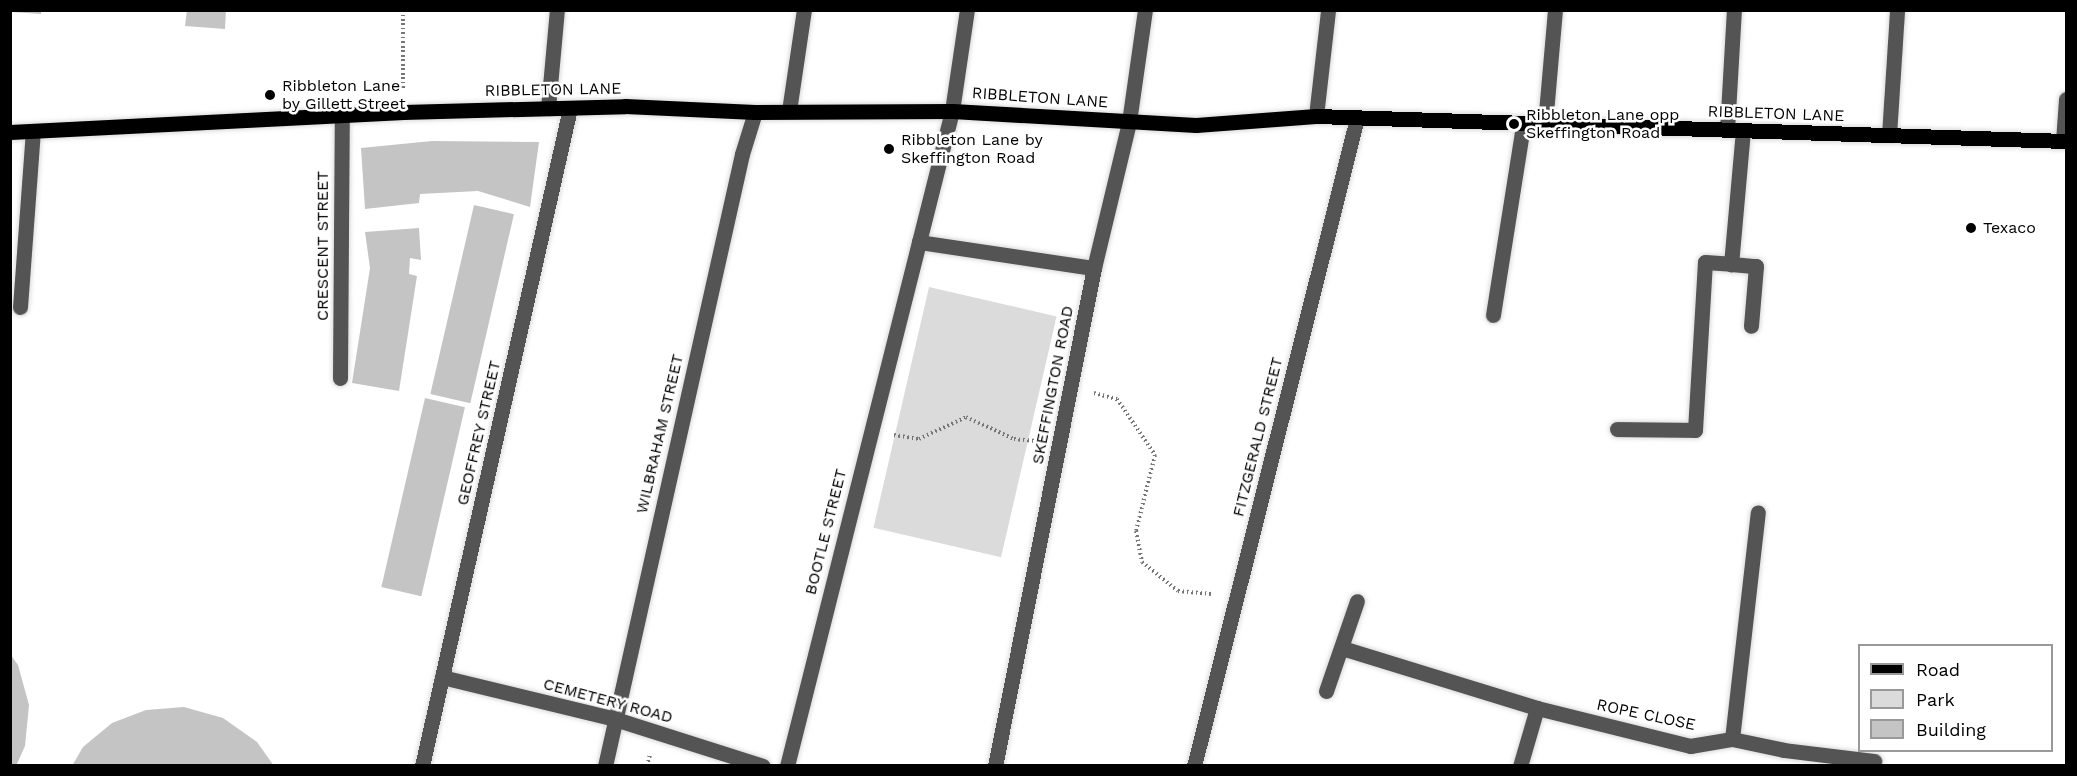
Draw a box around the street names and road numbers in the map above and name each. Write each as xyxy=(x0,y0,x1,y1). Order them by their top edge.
street label: RIBBLETON LANE xyxy=(485,79,621,101)
street label: RIBBLETON LANE xyxy=(971,84,1109,112)
street label: RIBBLETON LANE xyxy=(1707,102,1845,126)
street label: CRESCENT STREET xyxy=(313,171,333,321)
street label: SKEFFINGTON ROAD xyxy=(1028,304,1078,466)
street label: WILBRAHAM STREET xyxy=(632,352,688,516)
street label: FITZGERALD STREET xyxy=(1229,355,1287,519)
street label: GEOFFREY STREET xyxy=(453,358,505,508)
street label: BOOTLE STREET xyxy=(801,467,851,597)
street label: CEMETERY ROAD xyxy=(541,674,675,728)
street label: ROPE CLOSE xyxy=(1595,695,1697,735)

